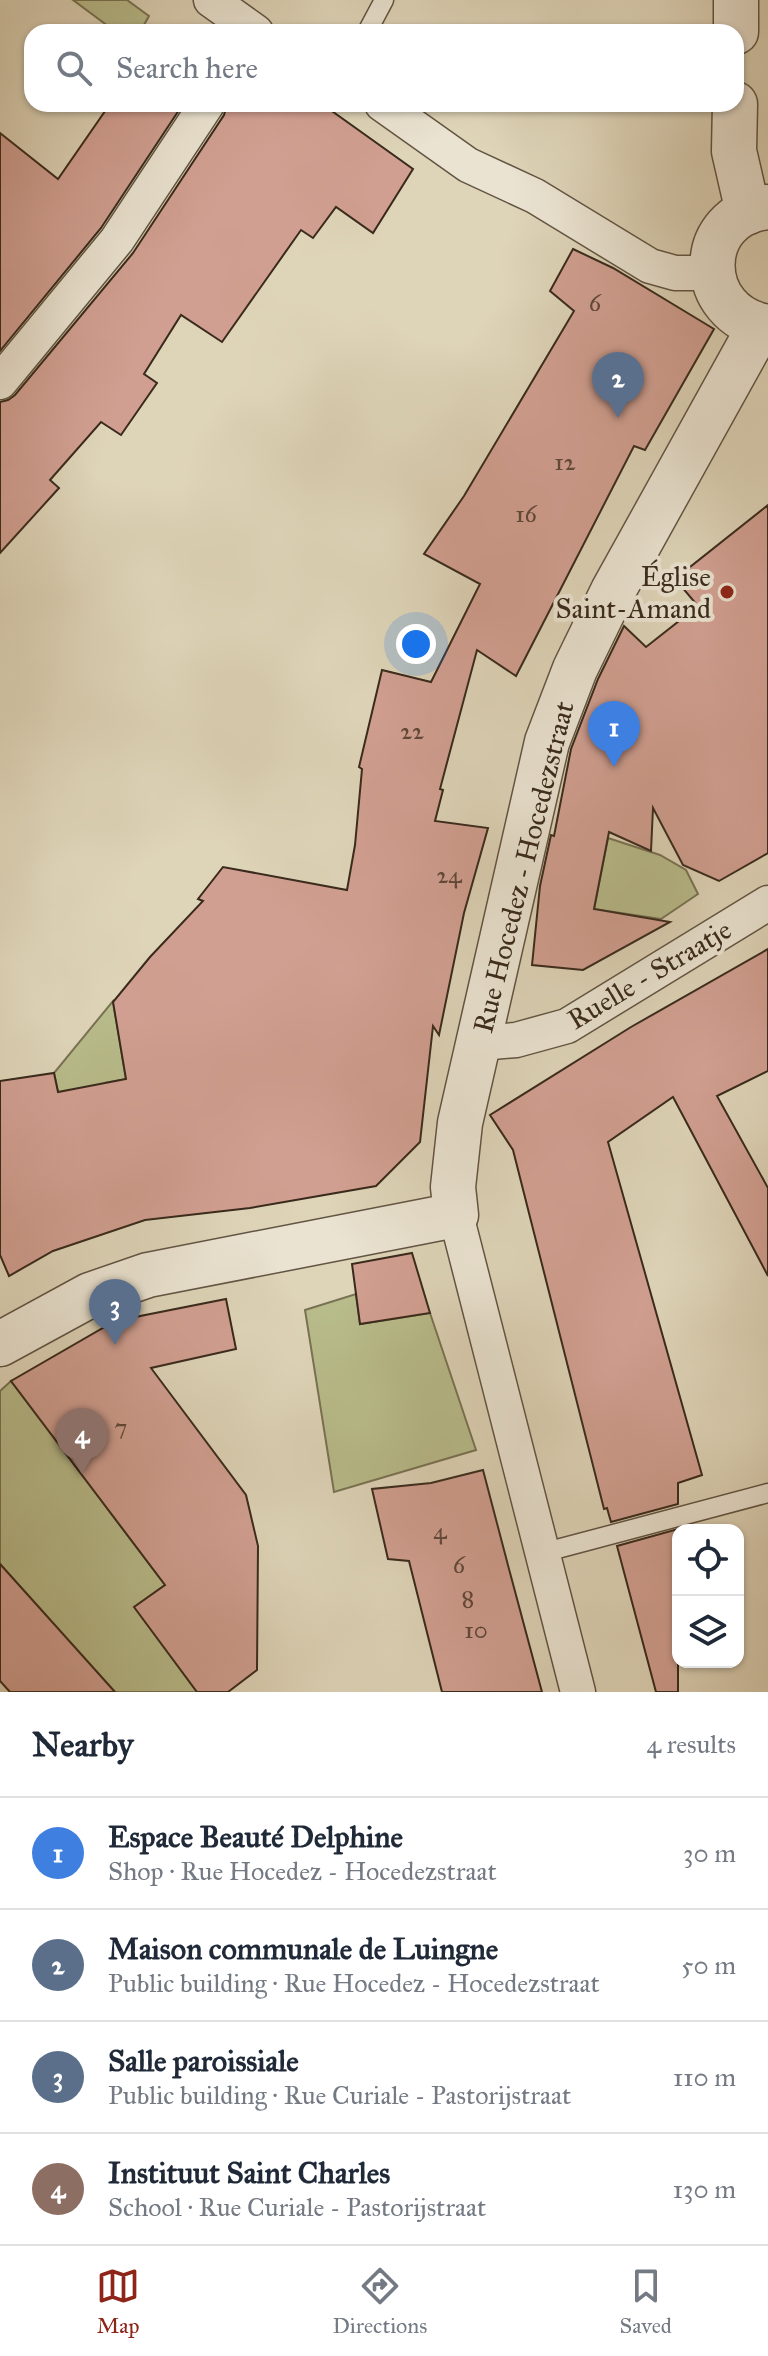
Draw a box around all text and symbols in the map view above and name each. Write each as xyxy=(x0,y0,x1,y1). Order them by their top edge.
search box xyxy=(24,24,744,112)
icon: search xyxy=(52,46,96,90)
text: Search here xyxy=(116,50,258,86)
house number: 6 xyxy=(589,288,602,318)
pin: 2 xyxy=(592,352,644,418)
house number: 12 xyxy=(554,447,576,477)
house number: 16 xyxy=(515,499,538,529)
place label: Église Saint-Amand xyxy=(556,559,711,626)
marker: Église Saint-Amand xyxy=(718,583,736,601)
your location xyxy=(396,624,436,664)
street label: Rue Hocedez - Hocedezstraat xyxy=(465,698,582,1037)
pin: 1 xyxy=(588,701,640,767)
house number: 22 xyxy=(400,716,424,746)
house number: 24 xyxy=(436,860,462,890)
street label: Ruelle - Straatje xyxy=(561,912,738,1037)
pin: 3 xyxy=(89,1279,141,1345)
pin: 4 xyxy=(56,1408,108,1474)
house number: 7 xyxy=(115,1412,127,1442)
house number: 4 xyxy=(433,1516,447,1546)
map controls xyxy=(672,1524,744,1668)
button: locate xyxy=(672,1524,744,1596)
house number: 6 xyxy=(453,1550,466,1580)
house number: 8 xyxy=(462,1584,474,1614)
button: layers xyxy=(672,1596,744,1668)
house number: 10 xyxy=(464,1615,488,1645)
text: Nearby xyxy=(32,1724,134,1765)
text: 4 results xyxy=(647,1728,736,1760)
text: Espace Beauté Delphine xyxy=(108,1819,403,1855)
text: 1 xyxy=(53,1837,63,1869)
text: 30 m xyxy=(683,1837,736,1869)
text: Shop · Rue Hocedez - Hocedezstraat xyxy=(108,1855,497,1887)
text: Maison communale de Luingne xyxy=(108,1931,498,1967)
text: 2 xyxy=(52,1949,64,1981)
text: 50 m xyxy=(681,1949,736,1981)
text: Public building · Rue Hocedez - Hocedezstraat xyxy=(108,1967,600,1999)
text: Salle paroissiale xyxy=(108,2043,299,2079)
text: 3 xyxy=(53,2061,63,2093)
text: 110 m xyxy=(673,2061,736,2093)
text: Public building · Rue Curiale - Pastorijstraat xyxy=(108,2079,571,2111)
text: Instituut Saint Charles xyxy=(108,2155,390,2191)
text: 4 xyxy=(51,2173,65,2205)
text: 130 m xyxy=(673,2173,736,2205)
text: School · Rue Curiale - Pastorijstraat xyxy=(108,2191,486,2223)
tab: Map xyxy=(96,2264,140,2339)
tab: Directions xyxy=(332,2264,427,2339)
tab: Saved xyxy=(620,2264,672,2339)

